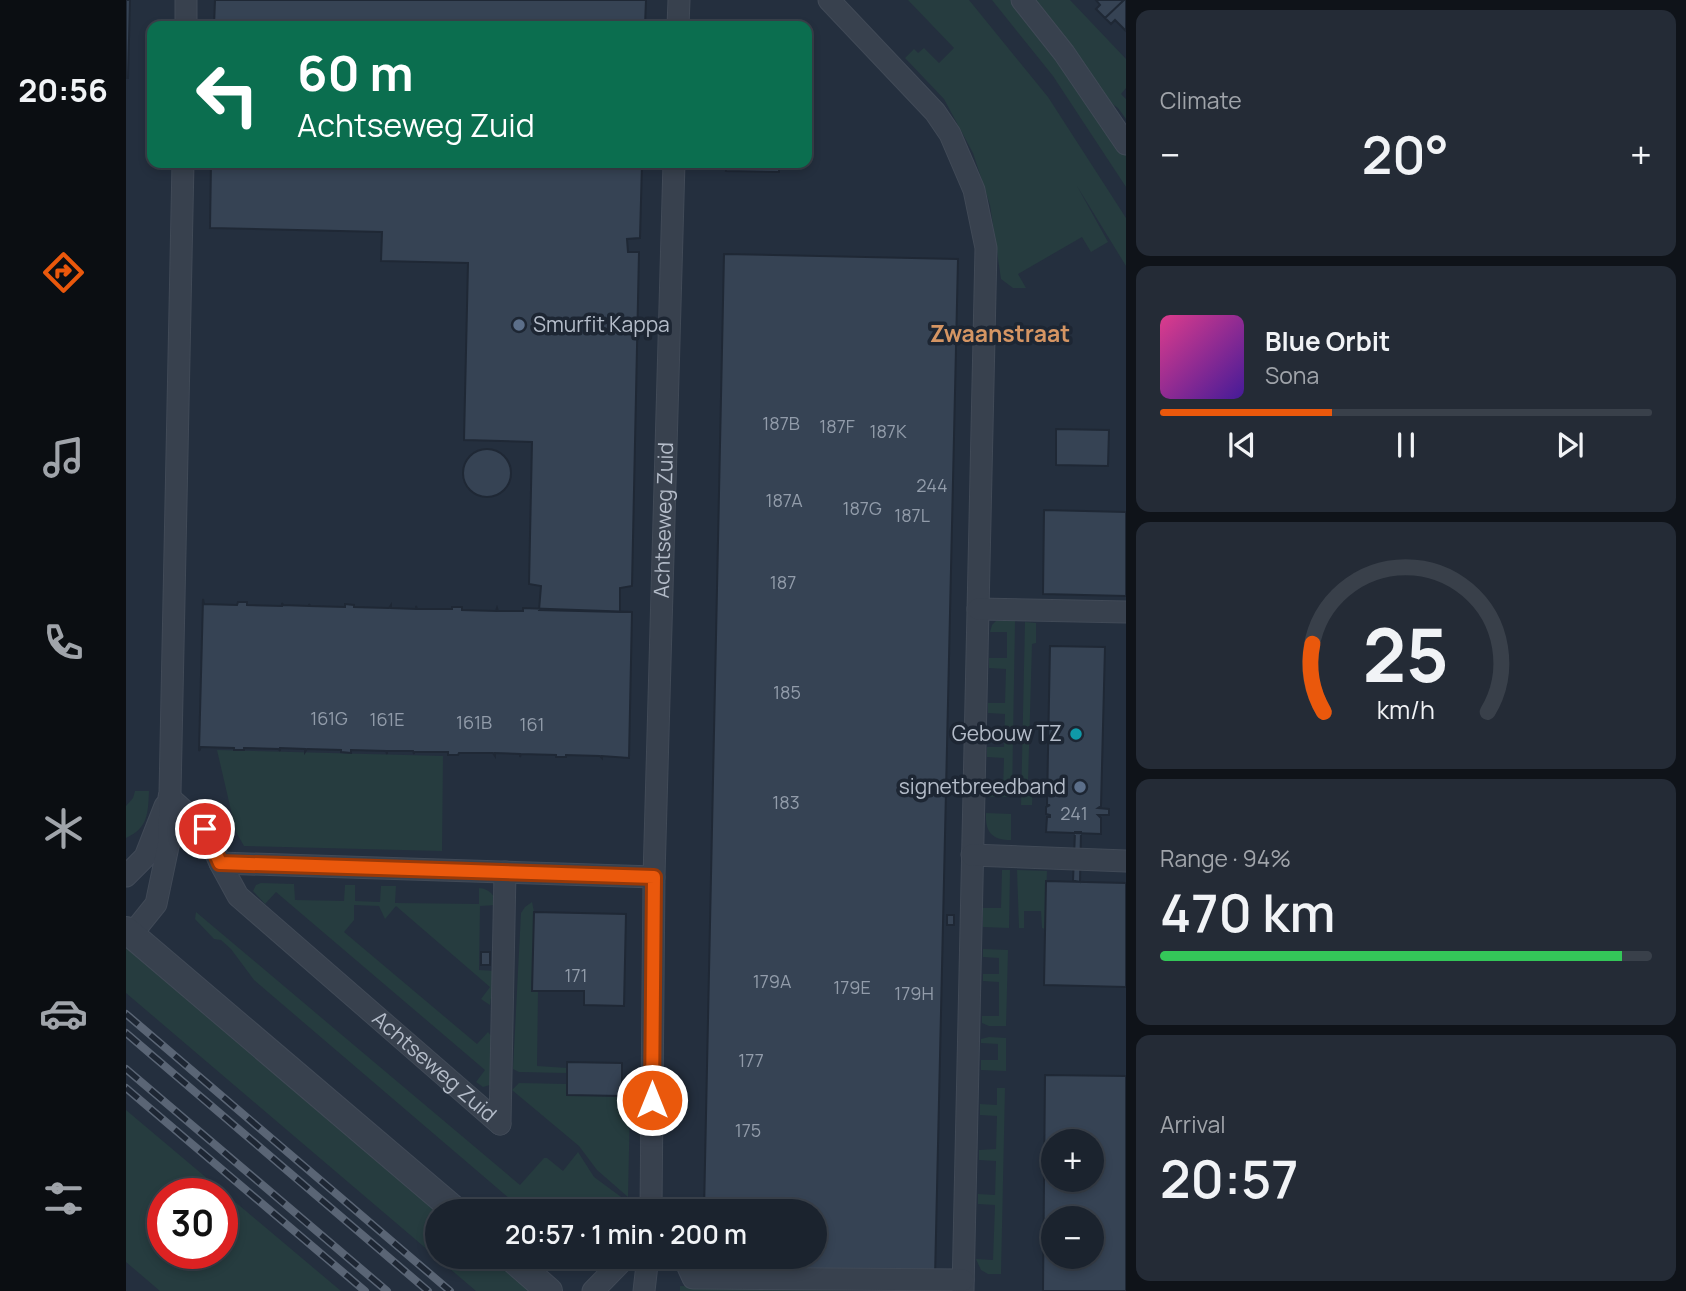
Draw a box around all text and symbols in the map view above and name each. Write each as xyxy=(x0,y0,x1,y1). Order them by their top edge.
text: 60 m xyxy=(297,39,414,106)
icon: left xyxy=(182,49,273,140)
text: 20:56 xyxy=(18,68,108,112)
text: Climate xyxy=(1160,84,1242,116)
text: Achtseweg Zuid xyxy=(297,103,535,147)
text: 20° xyxy=(1362,119,1449,190)
text: − xyxy=(1160,128,1181,180)
text: + xyxy=(1630,128,1652,180)
icon: directions xyxy=(39,248,88,297)
place label: Smurfit Kappa xyxy=(533,310,670,338)
marker: Smurfit Kappa xyxy=(511,317,527,333)
district label: Zwaanstraat xyxy=(930,317,1070,349)
text: Blue Orbit xyxy=(1265,323,1390,359)
text: Sona xyxy=(1265,359,1319,391)
house number: 187B xyxy=(762,411,800,435)
house number: 187F xyxy=(819,414,855,438)
house number: 187K xyxy=(869,419,907,443)
icon: previous xyxy=(1223,426,1261,464)
icon: pause xyxy=(1387,426,1425,464)
icon: next xyxy=(1551,426,1589,464)
icon: music xyxy=(39,433,88,482)
street label: Achtseweg Zuid xyxy=(647,442,679,599)
house number: 244 xyxy=(916,473,948,497)
house number: 187A xyxy=(765,488,803,512)
house number: 187G xyxy=(842,496,882,520)
house number: 187L xyxy=(894,503,930,527)
house number: 187 xyxy=(770,570,796,594)
text: 25 xyxy=(1363,604,1449,704)
icon: phone xyxy=(39,618,88,667)
house number: 185 xyxy=(773,680,801,704)
text: km/h xyxy=(1377,691,1435,726)
house number: 161G xyxy=(310,706,348,730)
house number: 161E xyxy=(369,707,405,731)
house number: 161B xyxy=(456,710,492,734)
house number: 161 xyxy=(520,712,544,736)
place label: Gebouw TZ xyxy=(952,719,1062,747)
marker: Gebouw TZ xyxy=(1068,726,1084,742)
place label: signetbreedband xyxy=(899,772,1066,800)
marker: signetbreedband xyxy=(1072,779,1088,795)
house number: 183 xyxy=(772,790,800,814)
pin xyxy=(175,799,235,859)
house number: 241 xyxy=(1060,801,1088,825)
icon: climate xyxy=(39,804,88,853)
icon: arrive xyxy=(186,810,224,848)
text: Range · 94% xyxy=(1160,842,1291,874)
text: 470 km xyxy=(1160,877,1335,948)
house number: 171 xyxy=(564,963,588,987)
house number: 179A xyxy=(753,969,792,993)
house number: 179E xyxy=(833,975,871,999)
house number: 179H xyxy=(894,981,934,1005)
icon: car xyxy=(39,989,88,1038)
street label: Achtseweg Zuid xyxy=(367,1004,503,1128)
house number: 177 xyxy=(738,1048,764,1072)
position arrow xyxy=(615,1063,689,1137)
text: Arrival xyxy=(1160,1108,1226,1140)
house number: 175 xyxy=(735,1118,761,1142)
map controls xyxy=(1041,1129,1104,1269)
button: + xyxy=(1041,1129,1104,1192)
text: 20:57 xyxy=(1160,1143,1299,1214)
icon: filters xyxy=(39,1174,88,1223)
speed limit sign: 30 xyxy=(147,1178,238,1269)
button: − xyxy=(1041,1206,1104,1269)
text: 20:57 · 1 min · 200 m xyxy=(505,1216,747,1252)

